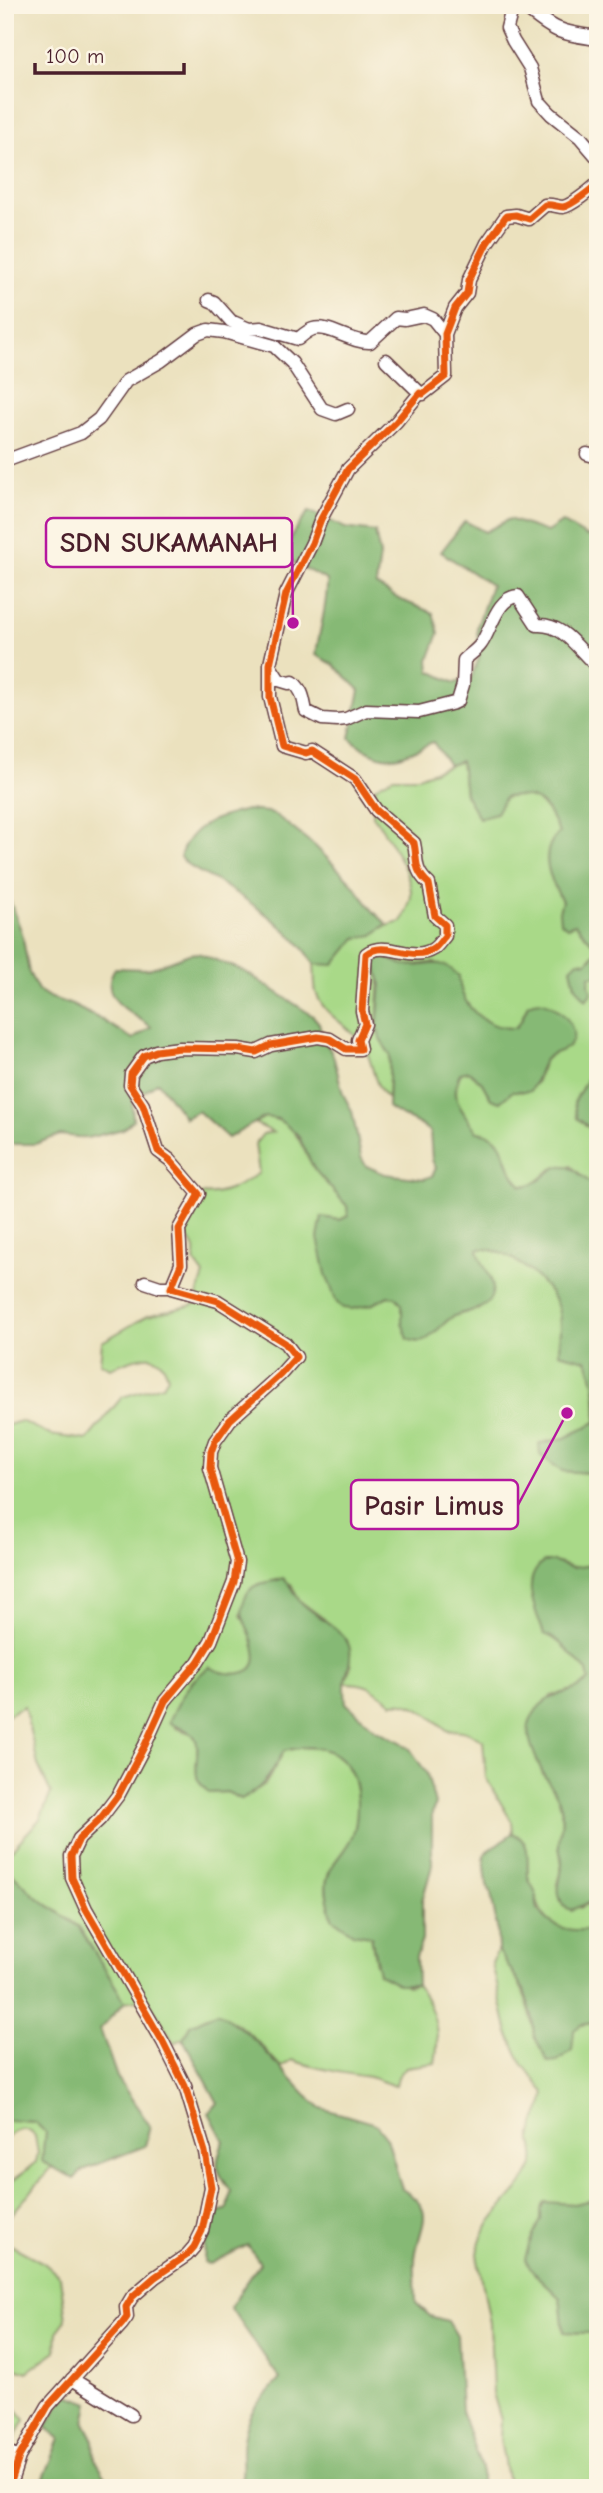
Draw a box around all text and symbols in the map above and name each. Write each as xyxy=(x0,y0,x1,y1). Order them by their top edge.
scale bar xyxy=(35,32,184,76)
text: 100 m xyxy=(46,44,104,68)
callout: SDN SUKAMANAH xyxy=(46,518,292,567)
text: SDN SUKAMANAH xyxy=(60,527,278,559)
callout: Pasir Limus xyxy=(351,1480,518,1529)
text: Pasir Limus xyxy=(364,1490,504,1522)

